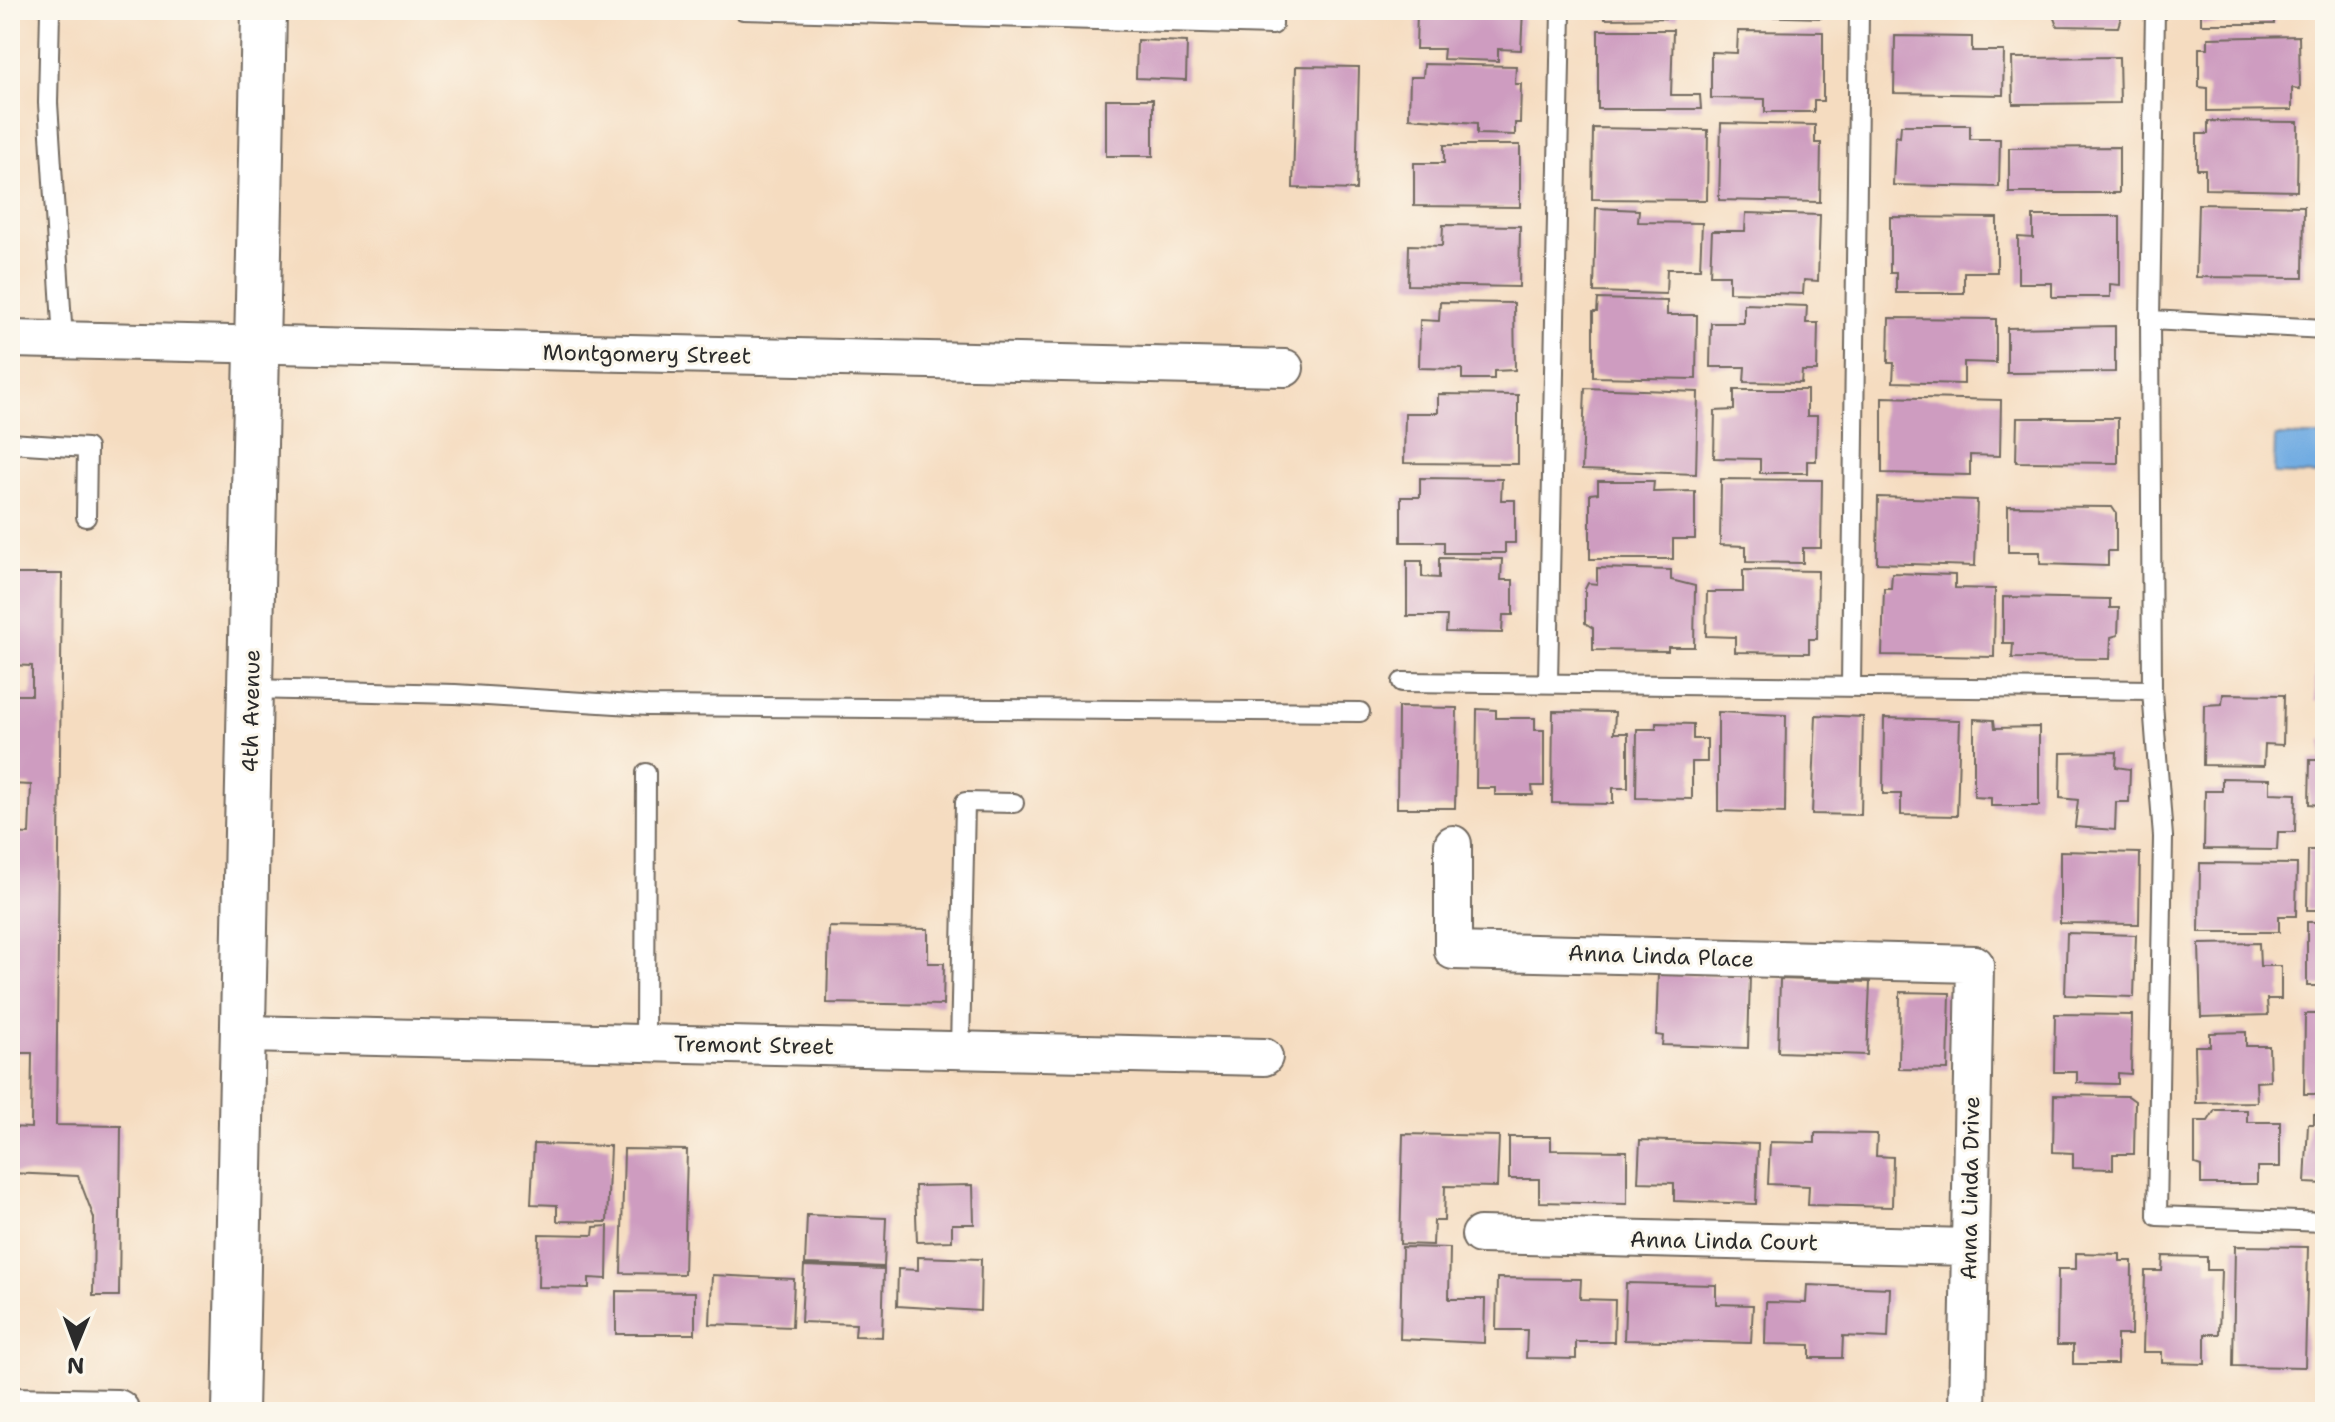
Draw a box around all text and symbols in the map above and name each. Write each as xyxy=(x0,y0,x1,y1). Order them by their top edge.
street label: Montgomery Street xyxy=(542,338,752,370)
street label: 4th Avenue xyxy=(235,649,267,773)
street label: Anna Linda Place xyxy=(1568,938,1754,974)
street label: Tremont Street xyxy=(674,1029,834,1061)
street label: Anna Linda Drive xyxy=(1954,1096,1986,1280)
street label: Anna Linda Court xyxy=(1630,1225,1818,1257)
north arrow xyxy=(36,1306,116,1386)
text: N xyxy=(67,1351,85,1380)

